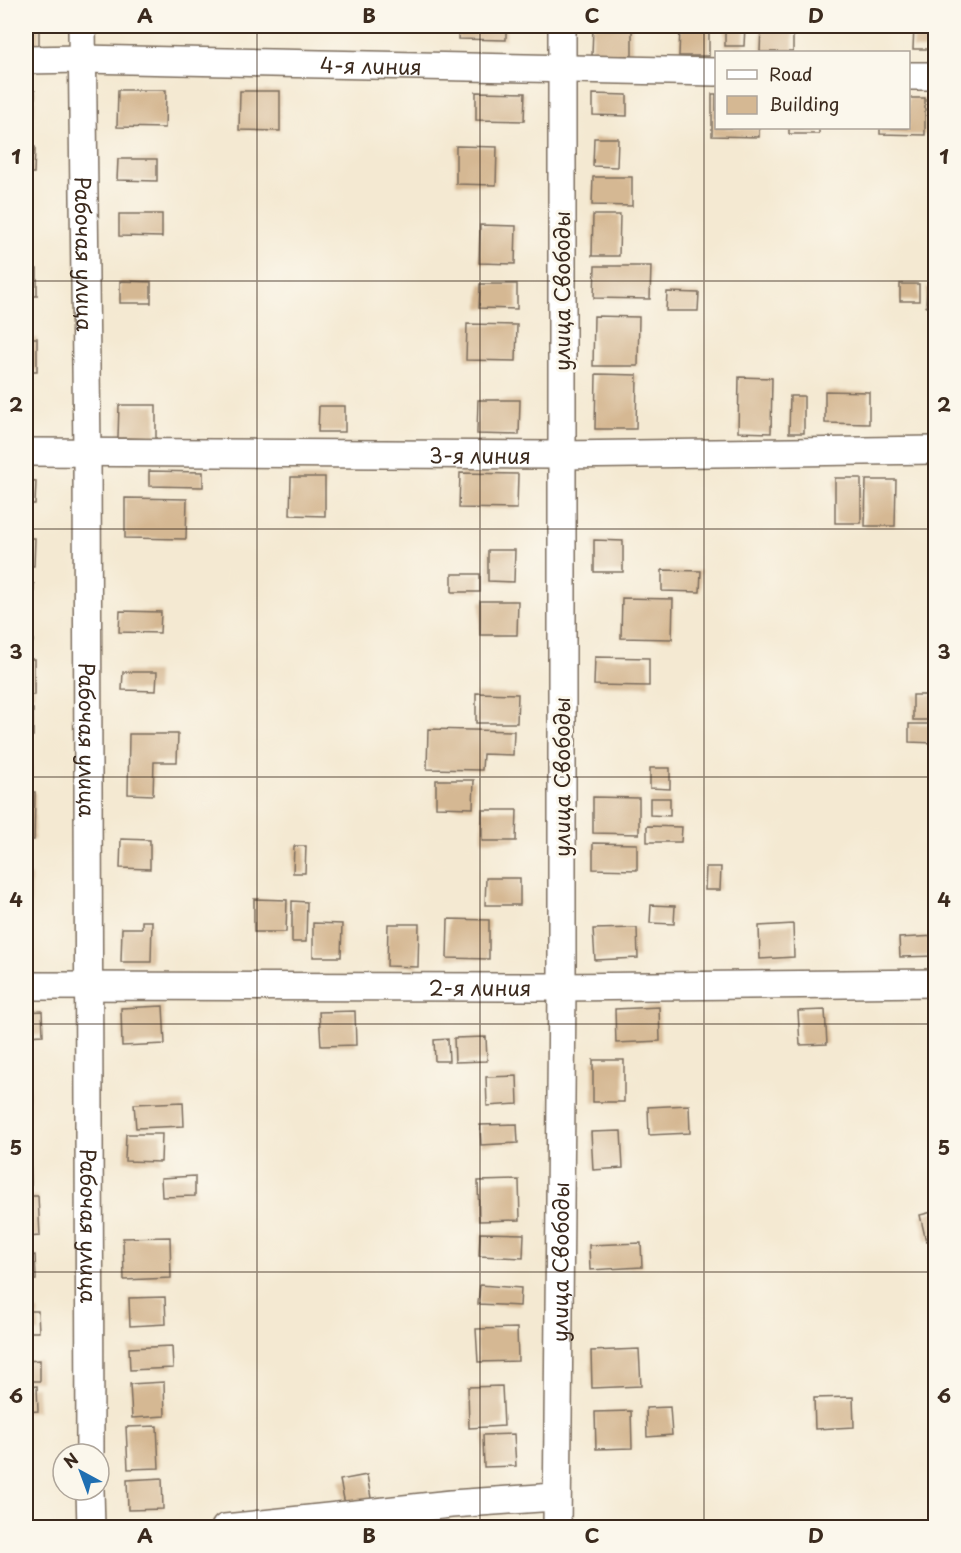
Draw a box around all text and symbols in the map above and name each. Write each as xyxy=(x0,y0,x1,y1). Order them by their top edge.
text: A xyxy=(137,0,153,30)
text: B xyxy=(362,0,376,30)
text: C xyxy=(584,0,600,30)
text: D xyxy=(808,0,824,30)
street label: 4-я линия xyxy=(320,48,422,82)
legend xyxy=(715,51,910,129)
text: Road xyxy=(769,60,813,87)
text: Building xyxy=(769,90,839,117)
text: 1 xyxy=(11,141,21,171)
text: 1 xyxy=(939,141,949,171)
street label: Рабочая улица xyxy=(68,176,102,332)
street label: улица Свободы xyxy=(545,211,577,371)
text: 2 xyxy=(9,389,23,419)
text: 2 xyxy=(937,389,951,419)
street label: 3-я линия xyxy=(429,438,531,471)
text: 3 xyxy=(9,636,23,666)
text: 3 xyxy=(937,636,951,666)
street label: Рабочая улица xyxy=(72,663,104,818)
street label: улица Свободы xyxy=(545,697,577,857)
text: 4 xyxy=(9,884,23,914)
text: 4 xyxy=(937,884,951,914)
street label: 2-я линия xyxy=(429,971,531,1003)
text: 5 xyxy=(10,1132,22,1162)
text: 5 xyxy=(938,1132,950,1162)
street label: Рабочая улица xyxy=(73,1149,106,1304)
street label: улица Свободы xyxy=(543,1182,576,1342)
text: 6 xyxy=(9,1380,23,1410)
text: 6 xyxy=(937,1380,951,1410)
north arrow xyxy=(51,1442,111,1502)
text: N xyxy=(58,1447,83,1473)
text: A xyxy=(137,1520,153,1550)
text: B xyxy=(362,1520,376,1550)
text: C xyxy=(584,1520,600,1550)
text: D xyxy=(808,1520,824,1550)

